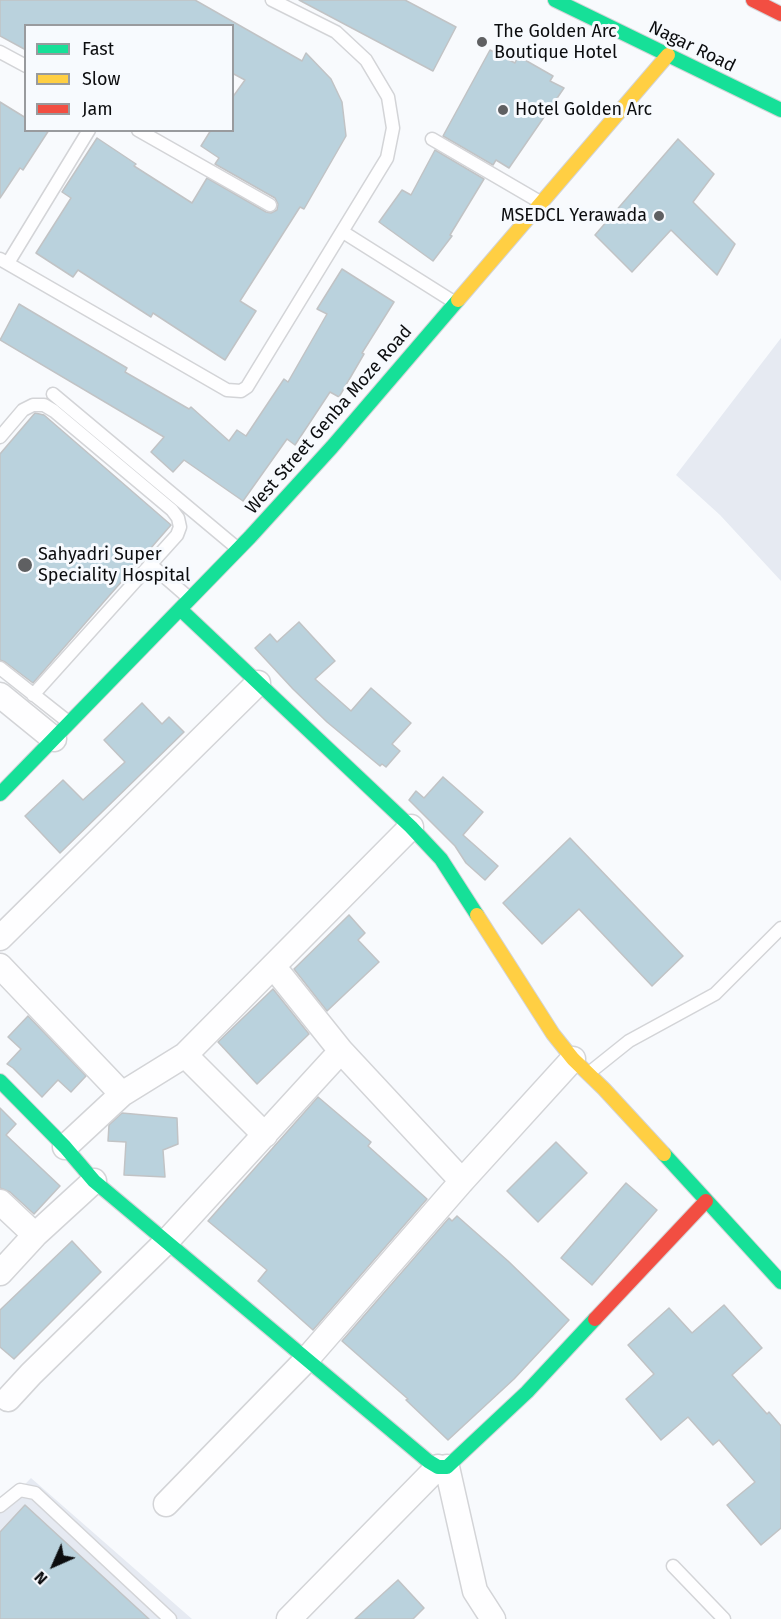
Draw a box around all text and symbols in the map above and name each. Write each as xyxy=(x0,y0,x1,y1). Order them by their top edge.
street label: Nagar Road xyxy=(645,17,739,77)
place label: The Golden Arc Boutique Hotel xyxy=(494,21,617,63)
legend xyxy=(24,24,234,132)
marker: The Golden Arc Boutique Hotel xyxy=(475,35,489,49)
text: Fast xyxy=(82,38,114,60)
text: Slow xyxy=(82,68,120,90)
text: Jam xyxy=(82,98,113,120)
place label: Hotel Golden Arc xyxy=(515,99,652,121)
marker: Hotel Golden Arc xyxy=(496,103,510,117)
place label: MSEDCL Yerawada xyxy=(501,205,647,227)
marker: MSEDCL Yerawada xyxy=(652,209,666,223)
street label: West Street Genba Moze Road xyxy=(241,321,417,519)
place label: Sahyadri Super Speciality Hospital xyxy=(38,544,190,586)
marker: Sahyadri Super Speciality Hospital xyxy=(16,556,34,574)
north arrow xyxy=(24,1535,84,1595)
text: N xyxy=(30,1568,51,1589)

